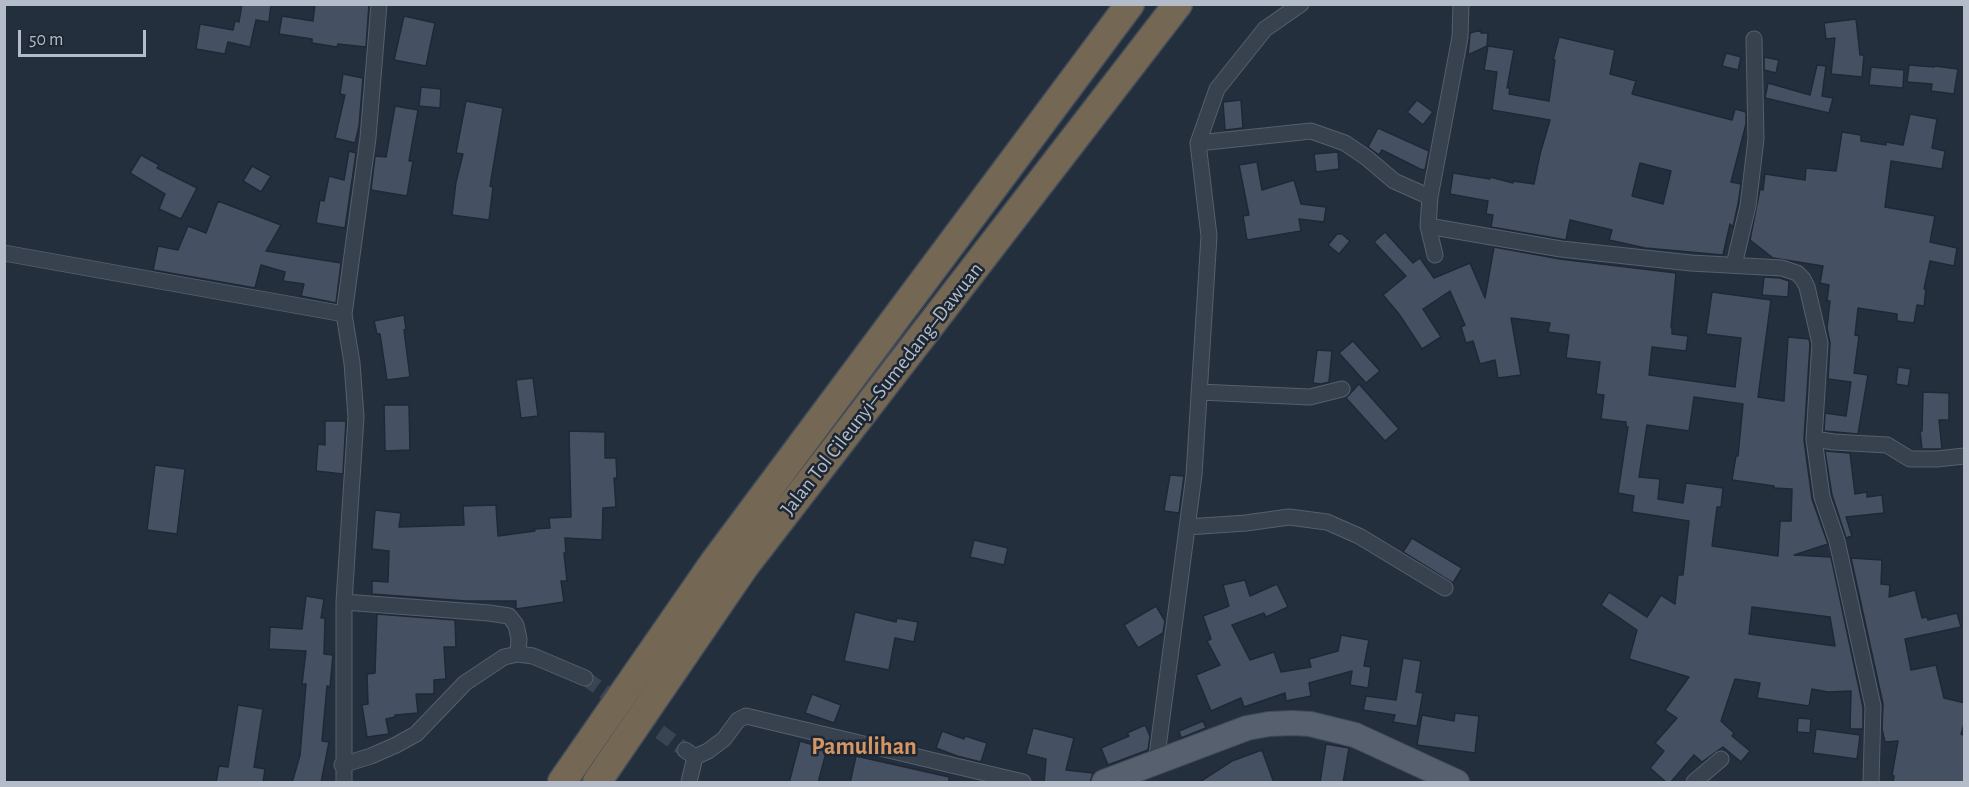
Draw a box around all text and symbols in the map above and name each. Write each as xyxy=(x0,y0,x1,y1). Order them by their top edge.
scale bar xyxy=(21,18,148,56)
text: 50 m xyxy=(29,31,63,49)
street label: Jalan Tol Cileunyi–Sumedang–Dawuan xyxy=(775,257,989,521)
district label: Pamulihan xyxy=(811,733,917,761)

